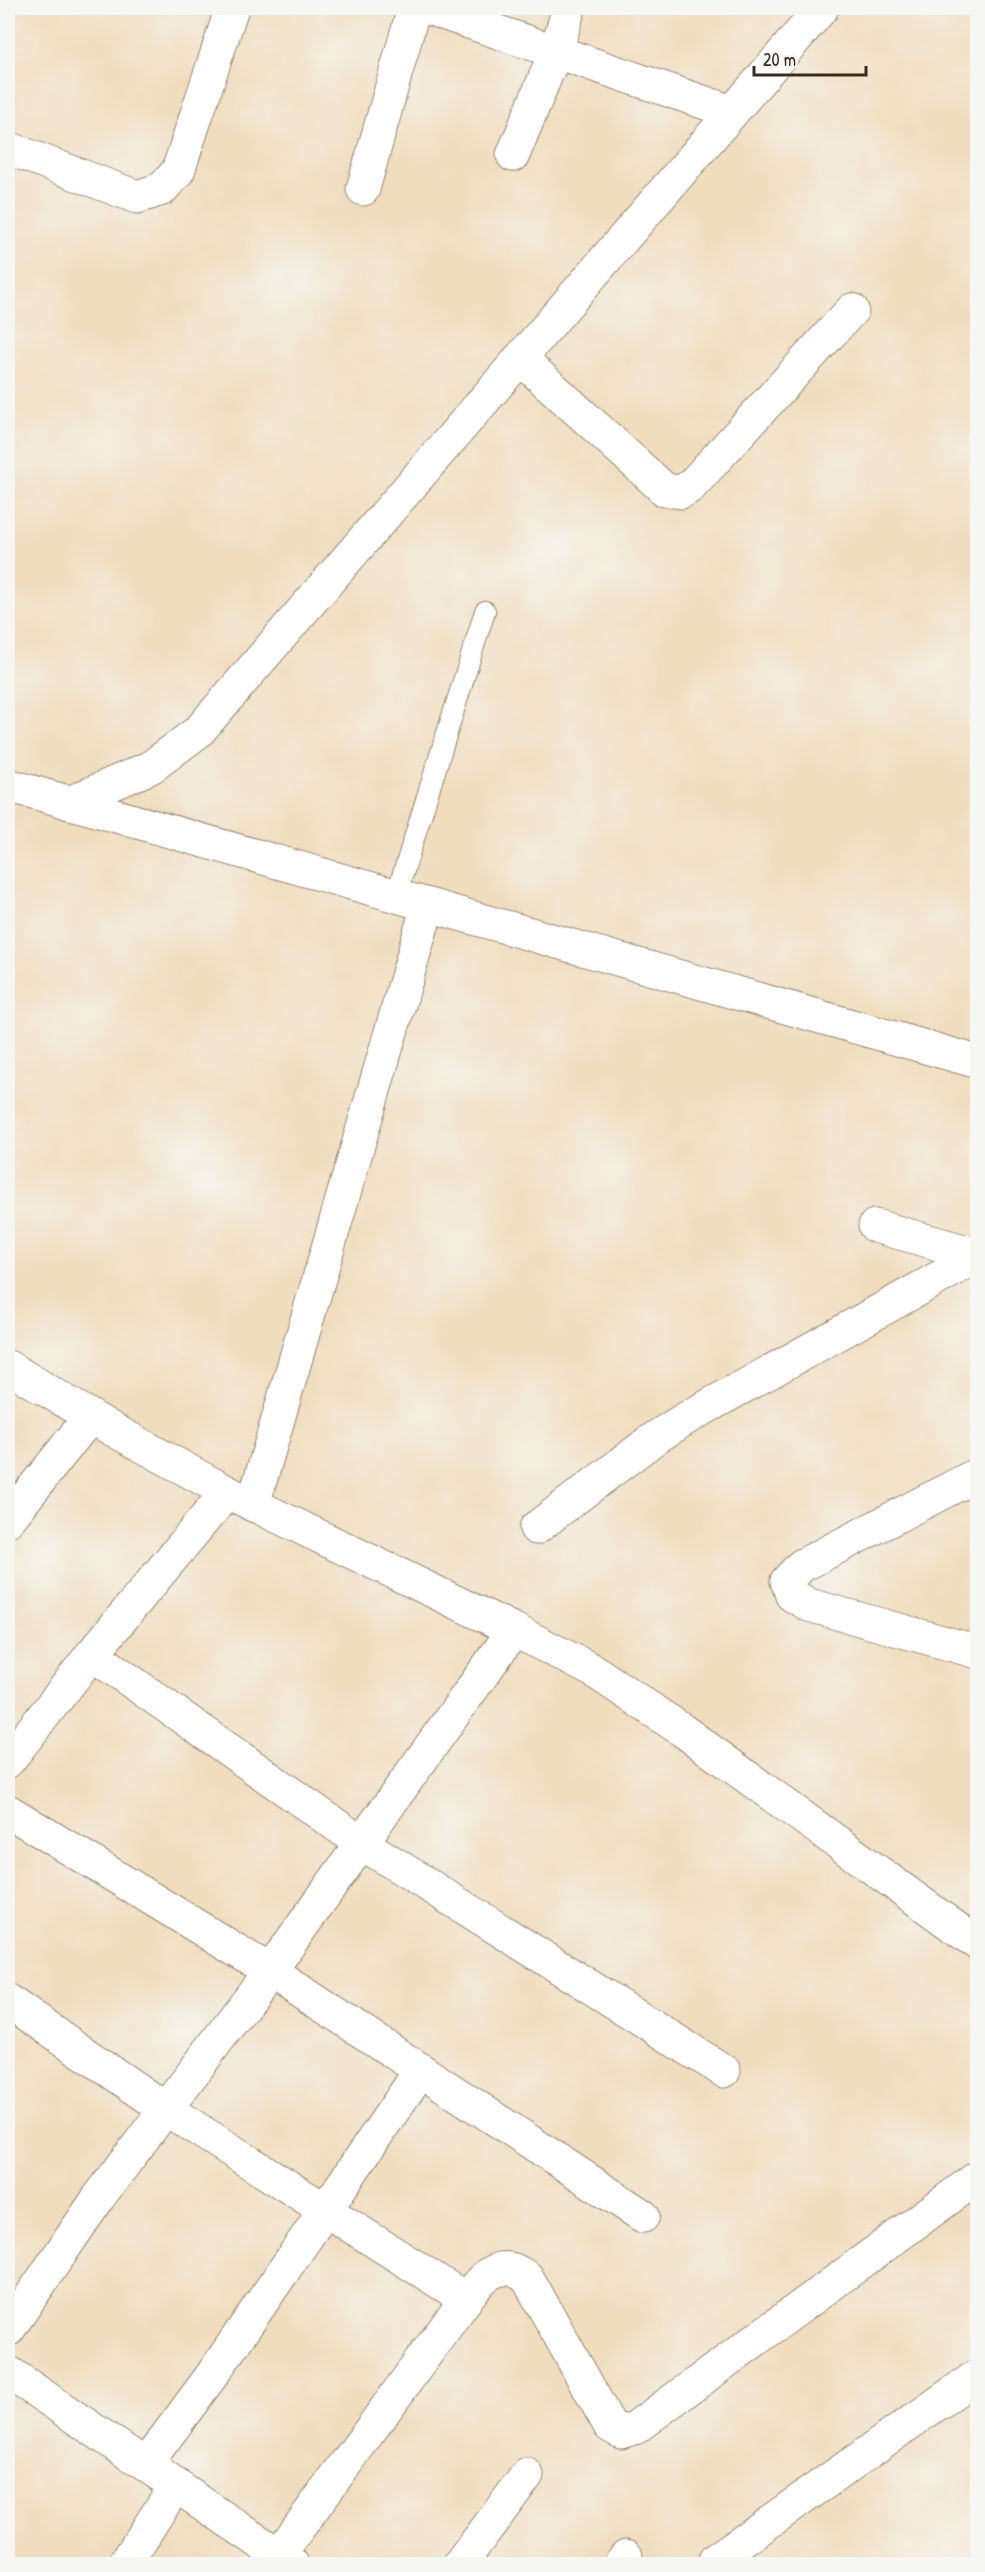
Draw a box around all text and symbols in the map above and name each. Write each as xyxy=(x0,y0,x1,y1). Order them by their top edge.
scale bar xyxy=(754,39,866,77)
text: 20 m xyxy=(763,47,796,72)

